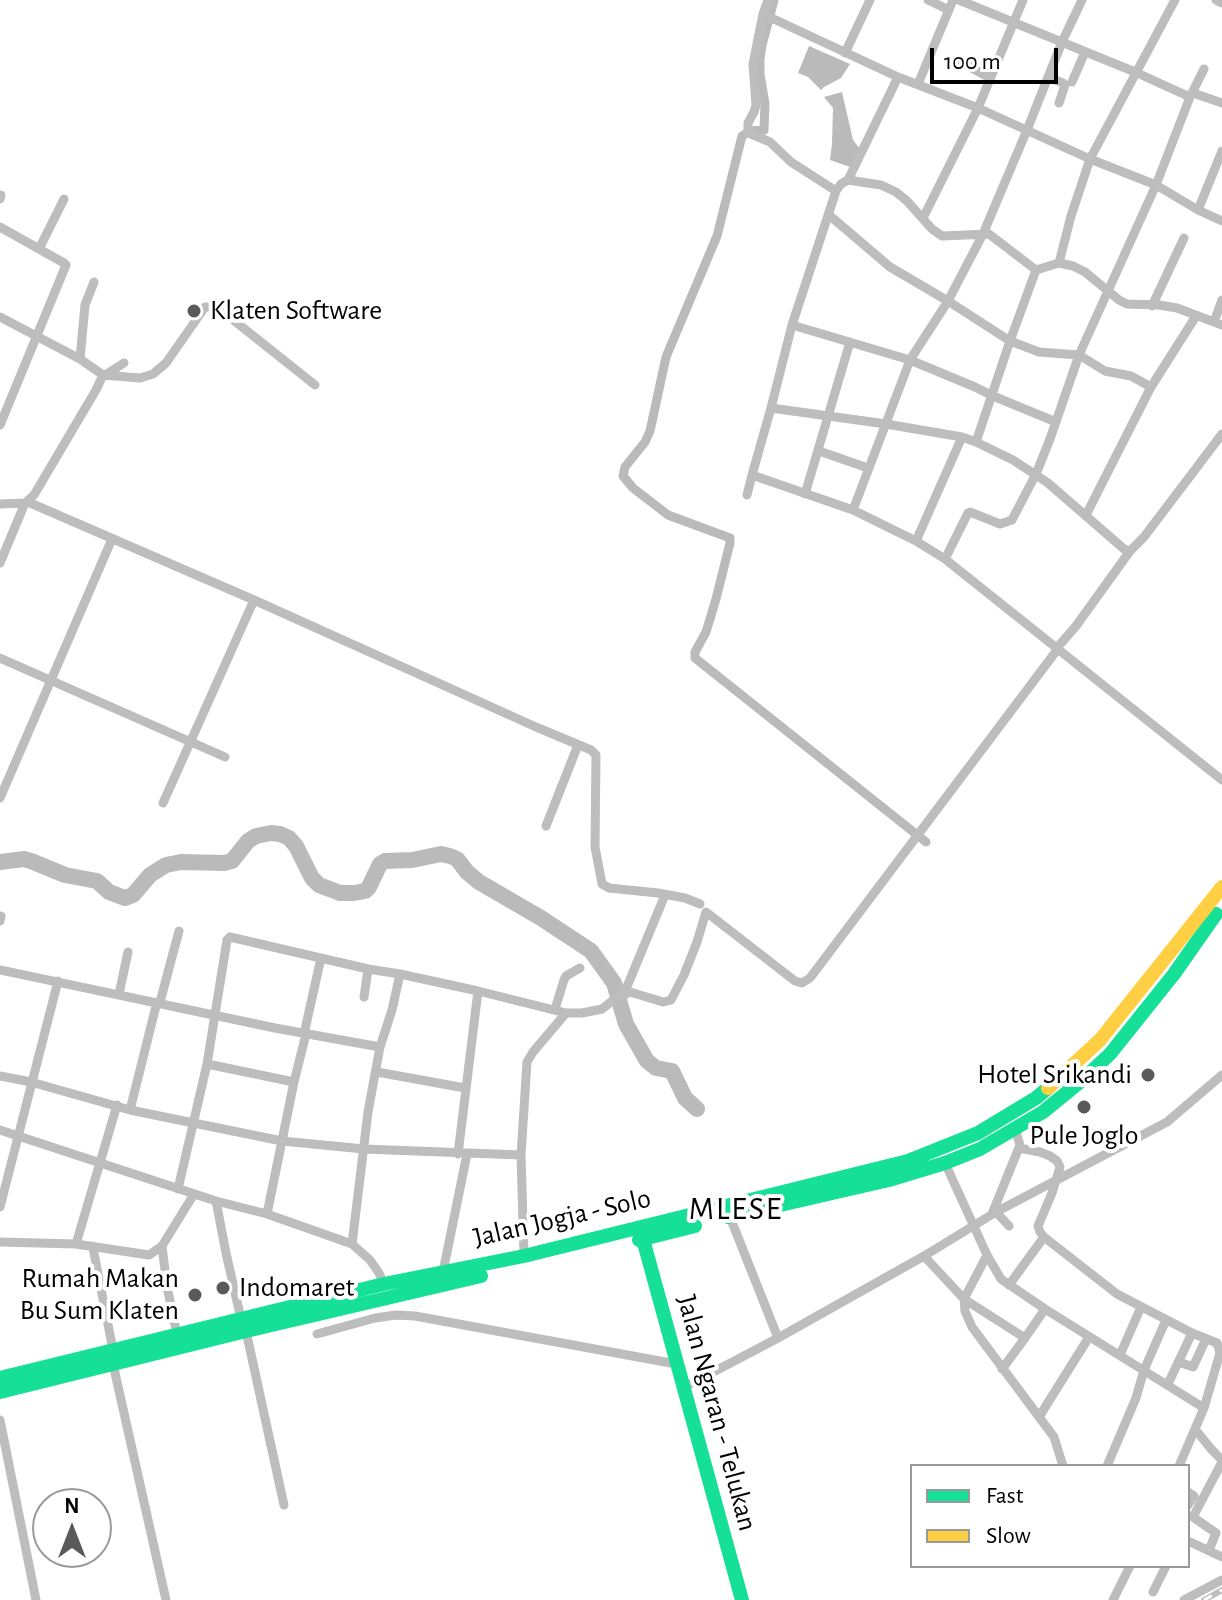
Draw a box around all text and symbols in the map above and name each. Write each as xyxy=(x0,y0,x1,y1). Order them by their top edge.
scale bar xyxy=(934,32,1062,82)
text: 100 m xyxy=(944,50,1001,74)
place label: Klaten Software xyxy=(210,294,382,328)
marker: Klaten Software xyxy=(185,302,203,320)
place label: Hotel Srikandi xyxy=(977,1058,1132,1092)
marker: Hotel Srikandi xyxy=(1139,1066,1157,1084)
marker: Pule Joglo xyxy=(1075,1098,1093,1116)
place label: Pule Joglo xyxy=(1029,1119,1139,1153)
street label: Jalan Jogja - Solo xyxy=(470,1181,654,1255)
district label: MLESE xyxy=(689,1190,783,1228)
place label: Rumah Makan Bu Sum Klaten xyxy=(20,1262,179,1328)
place label: Indomaret xyxy=(239,1271,355,1305)
marker: Indomaret xyxy=(214,1279,232,1297)
marker: Rumah Makan Bu Sum Klaten xyxy=(186,1286,204,1304)
street label: Jalan Ngaran - Telukan xyxy=(669,1291,765,1535)
legend xyxy=(910,1464,1190,1568)
text: Fast xyxy=(986,1484,1023,1508)
north arrow xyxy=(32,1488,112,1568)
text: N xyxy=(64,1495,80,1517)
text: Slow xyxy=(986,1524,1031,1548)

